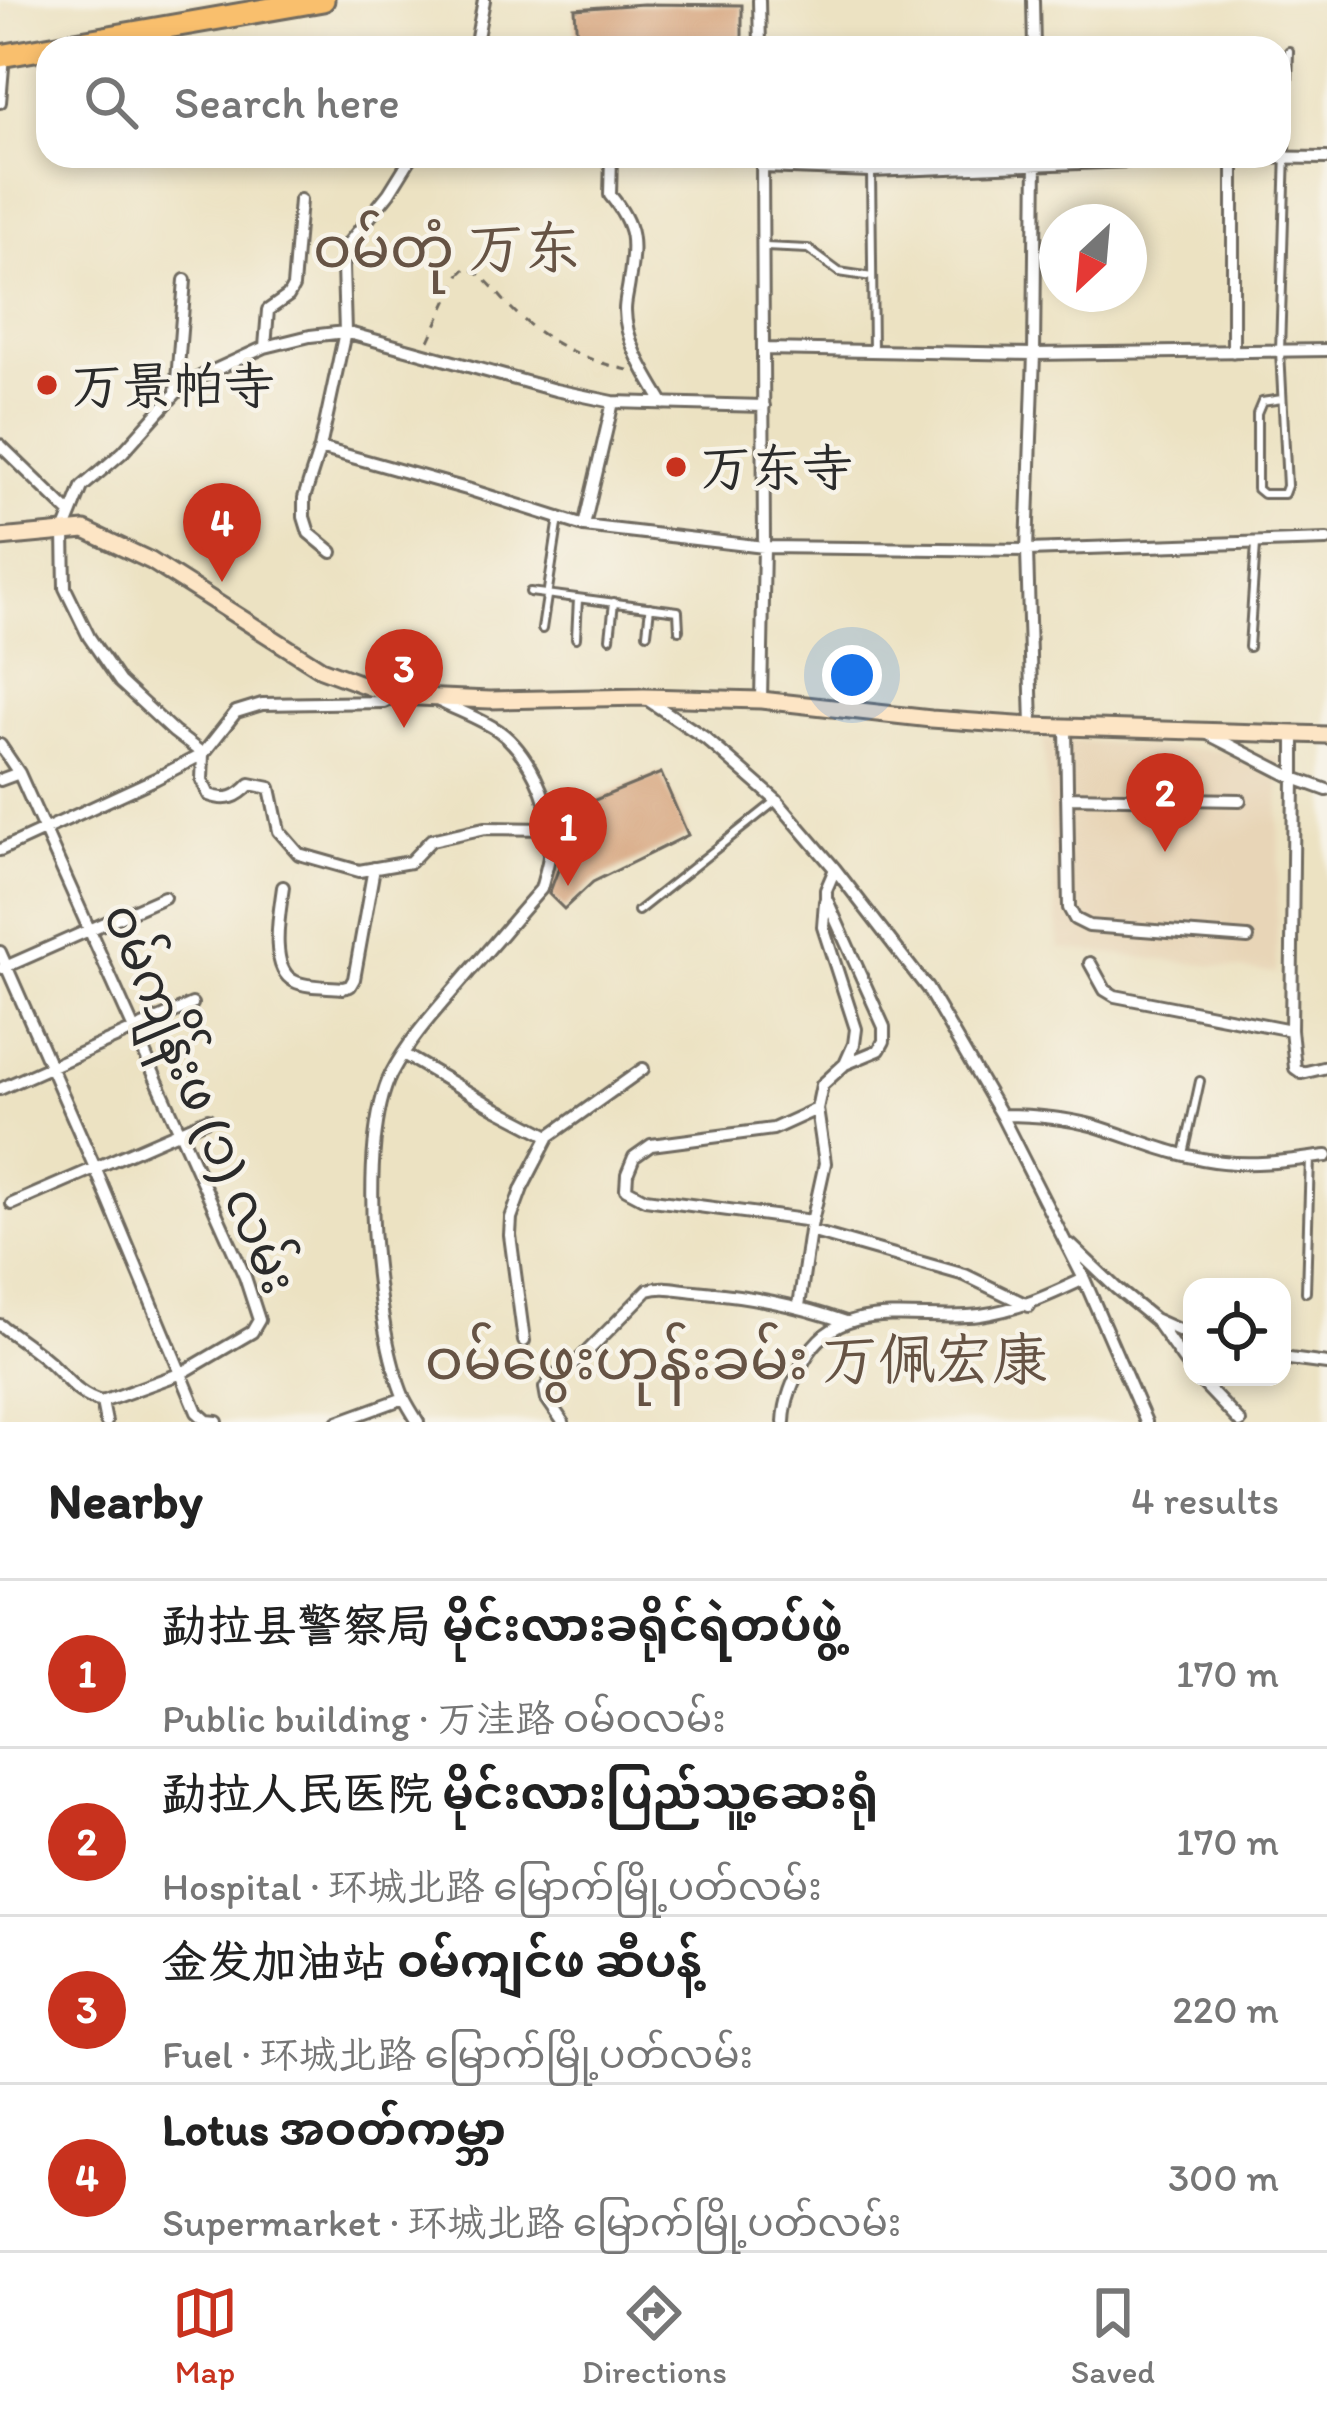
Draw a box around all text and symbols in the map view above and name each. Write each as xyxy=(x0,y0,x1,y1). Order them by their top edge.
search box xyxy=(36,36,1291,168)
icon: search xyxy=(78,69,144,135)
text: Search here xyxy=(174,75,400,129)
north arrow xyxy=(1039,204,1147,312)
district label: ဝမ်တုံ 万东 xyxy=(313,210,581,294)
place label: 万景帕寺 xyxy=(71,355,275,416)
marker: 万景帕寺 xyxy=(34,372,60,398)
place label: 万东寺 xyxy=(700,437,853,498)
marker: 万东寺 xyxy=(663,454,689,480)
pin: 4 xyxy=(183,483,261,582)
pin: 3 xyxy=(365,629,443,728)
your location xyxy=(822,645,882,705)
pin: 2 xyxy=(1126,753,1204,852)
pin: 1 xyxy=(529,787,607,886)
street label: ဝမ်ကျိန်းဖ (၁) လမ်း xyxy=(80,892,314,1307)
map controls xyxy=(1183,1278,1291,1386)
button: locate xyxy=(1183,1278,1291,1386)
district label: ဝမ်ဖွေးဟုန်းခမ်း 万佩宏康 xyxy=(425,1322,1049,1406)
text: Nearby xyxy=(48,1470,203,1531)
text: 4 results xyxy=(1131,1477,1279,1524)
text: 勐拉县警察局 မိုင်းလားခရိုင်ရဲတပ်ဖွဲ့ xyxy=(162,1598,843,1652)
text: 1 xyxy=(78,1650,96,1697)
text: 170 m xyxy=(1176,1650,1279,1697)
text: Public building · 万洼路 ဝမ်ဝလမ်း xyxy=(162,1695,726,1742)
text: 勐拉人民医院 မိုင်းလားပြည်သူ့ဆေးရုံ xyxy=(162,1766,879,1820)
text: 2 xyxy=(77,1818,97,1865)
text: 170 m xyxy=(1176,1818,1279,1865)
text: Hospital · 环城北路 မြောက်မြို့ပတ်လမ်း xyxy=(162,1863,822,1910)
text: 金发加油站 ဝမ်ကျင်ဖ ဆီပန့် xyxy=(162,1934,702,1988)
text: 3 xyxy=(76,1986,98,2033)
text: 220 m xyxy=(1172,1986,1279,2033)
text: Fuel · 环城北路 မြောက်မြို့ပတ်လမ်း xyxy=(162,2031,753,2078)
text: Lotus အဝတ်ကမ္ဘာ xyxy=(162,2102,506,2156)
text: 4 xyxy=(75,2154,99,2201)
text: 300 m xyxy=(1168,2154,1279,2201)
text: Supermarket · 环城北路 မြောက်မြို့ပတ်လမ်း xyxy=(162,2199,901,2246)
tab: Map xyxy=(172,2280,238,2391)
tab: Directions xyxy=(582,2280,727,2391)
tab: Saved xyxy=(1071,2280,1155,2391)

